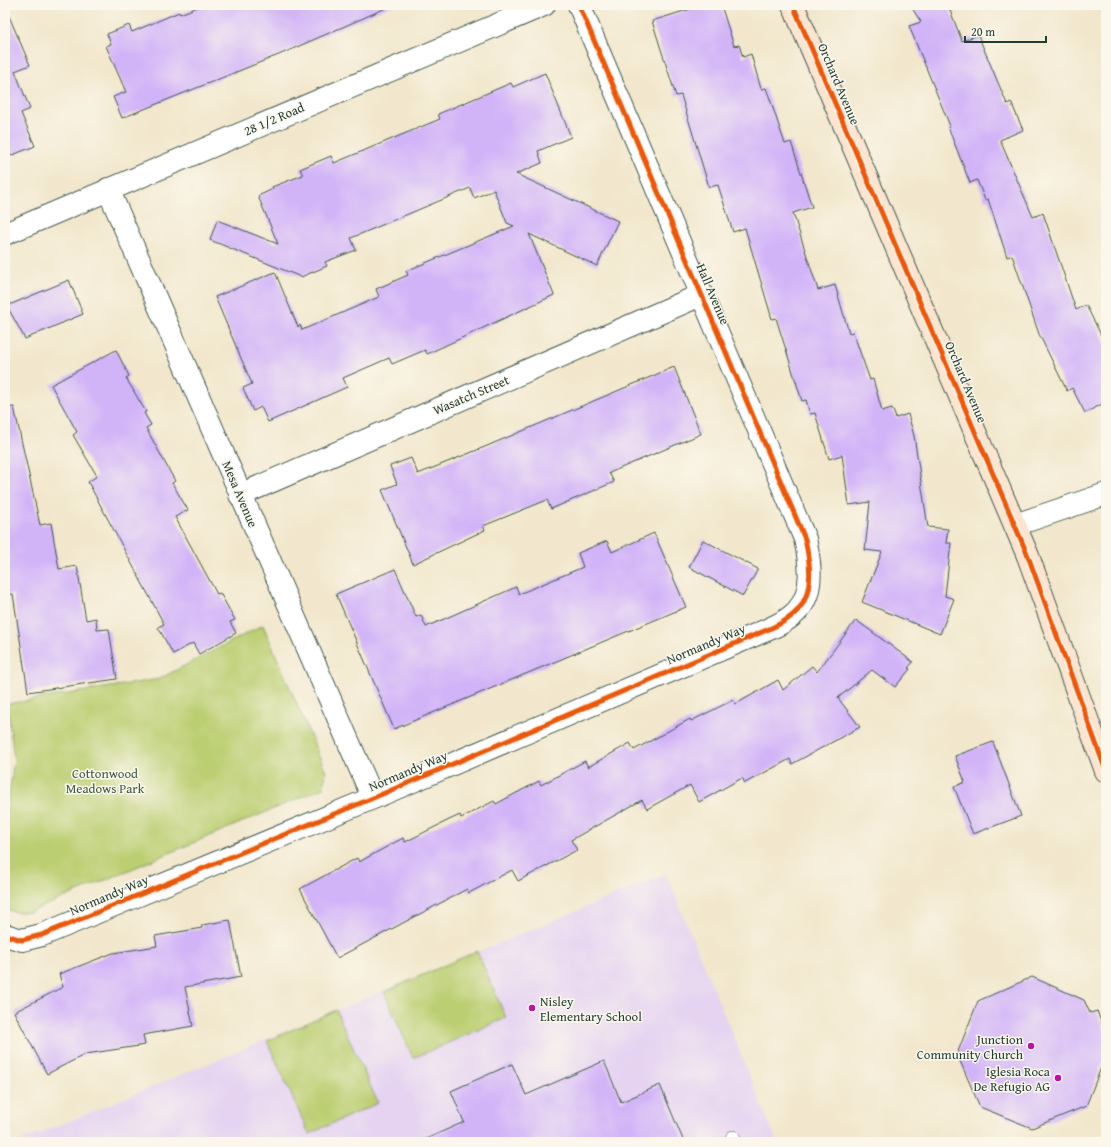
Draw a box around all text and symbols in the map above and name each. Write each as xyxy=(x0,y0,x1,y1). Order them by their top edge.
scale bar xyxy=(965,18,1046,44)
text: 20 m xyxy=(971,23,995,40)
street label: Orchard Avenue xyxy=(813,40,865,128)
street label: 28 1/2 Road xyxy=(241,98,307,140)
street label: Hall Avenue xyxy=(692,260,734,328)
street label: Orchard Avenue xyxy=(940,338,992,426)
street label: Wasatch Street xyxy=(430,370,512,420)
street label: Mesa Avenue xyxy=(217,458,263,530)
street label: Normandy Way xyxy=(664,619,749,669)
street label: Normandy Way xyxy=(366,746,451,796)
park label: Cottonwood Meadows Park xyxy=(66,764,145,798)
street label: Normandy Way xyxy=(67,870,152,920)
place label: Nisley Elementary School xyxy=(540,992,642,1026)
marker: Nisley Elementary School xyxy=(527,1003,537,1013)
place label: Junction Community Church xyxy=(917,1030,1024,1064)
marker: Junction Community Church xyxy=(1026,1041,1036,1051)
place label: Iglesia Roca De Refugio AG xyxy=(973,1062,1051,1096)
marker: Iglesia Roca De Refugio AG xyxy=(1053,1073,1063,1083)

